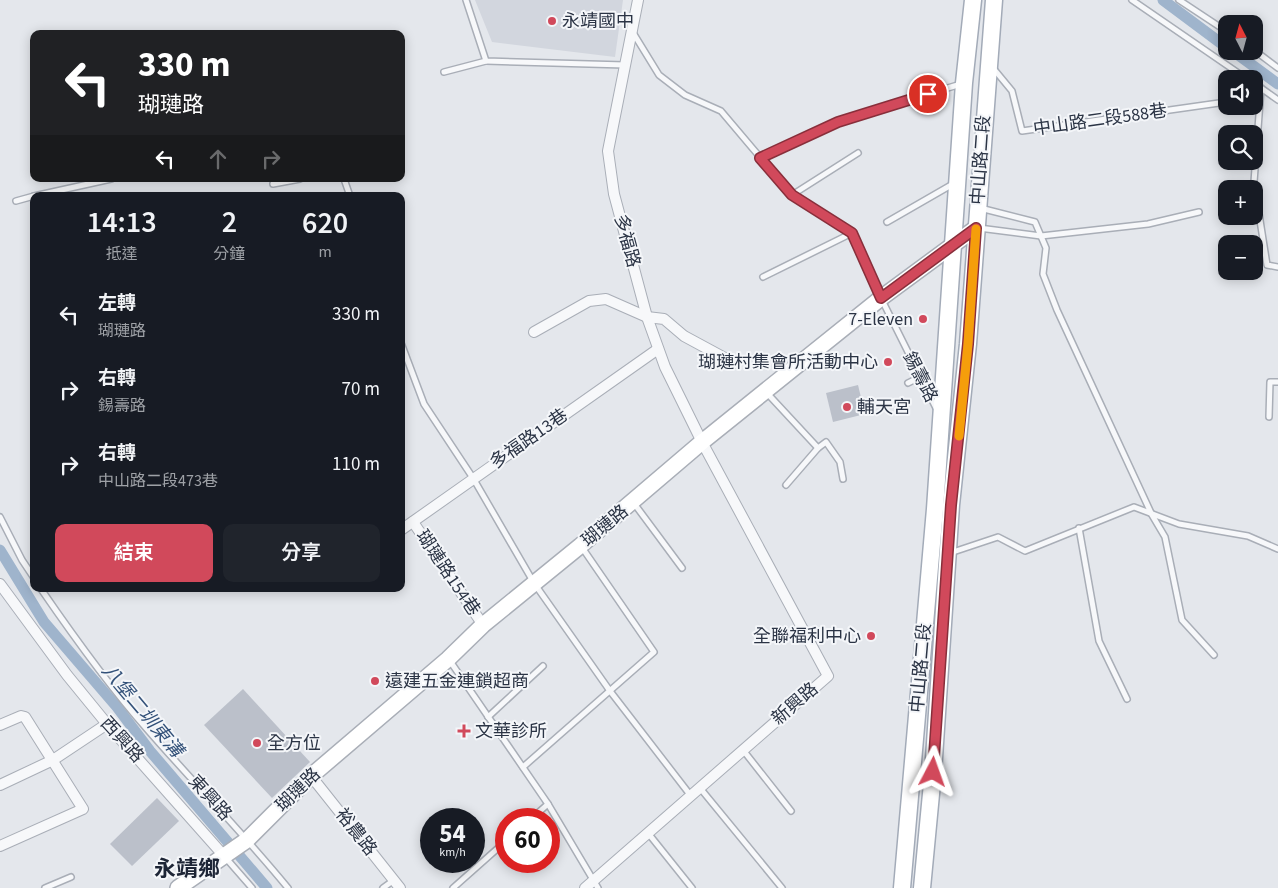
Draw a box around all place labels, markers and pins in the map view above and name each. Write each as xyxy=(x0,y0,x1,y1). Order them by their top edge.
place label: 永靖國中 xyxy=(562,9,634,34)
marker: 永靖國中 xyxy=(546,15,558,27)
pin xyxy=(907,73,949,115)
place label: 7-Eleven xyxy=(848,307,913,332)
marker: 7-Eleven xyxy=(917,313,929,325)
place label: 瑚璉村集會所活動中心 xyxy=(698,350,878,375)
marker: 瑚璉村集會所活動中心 xyxy=(882,356,894,368)
place label: 輔天宮 xyxy=(857,395,911,420)
marker: 輔天宮 xyxy=(841,401,853,413)
place label: 全聯福利中心 xyxy=(753,624,861,649)
marker: 全聯福利中心 xyxy=(865,630,877,642)
place label: 遠建五金連鎖超商 xyxy=(385,669,529,694)
marker: 遠建五金連鎖超商 xyxy=(369,675,381,687)
place label: 文華診所 xyxy=(475,719,547,744)
marker: 文華診所 xyxy=(457,724,471,738)
place label: 全方位 xyxy=(267,731,321,756)
marker: 全方位 xyxy=(251,737,263,749)

